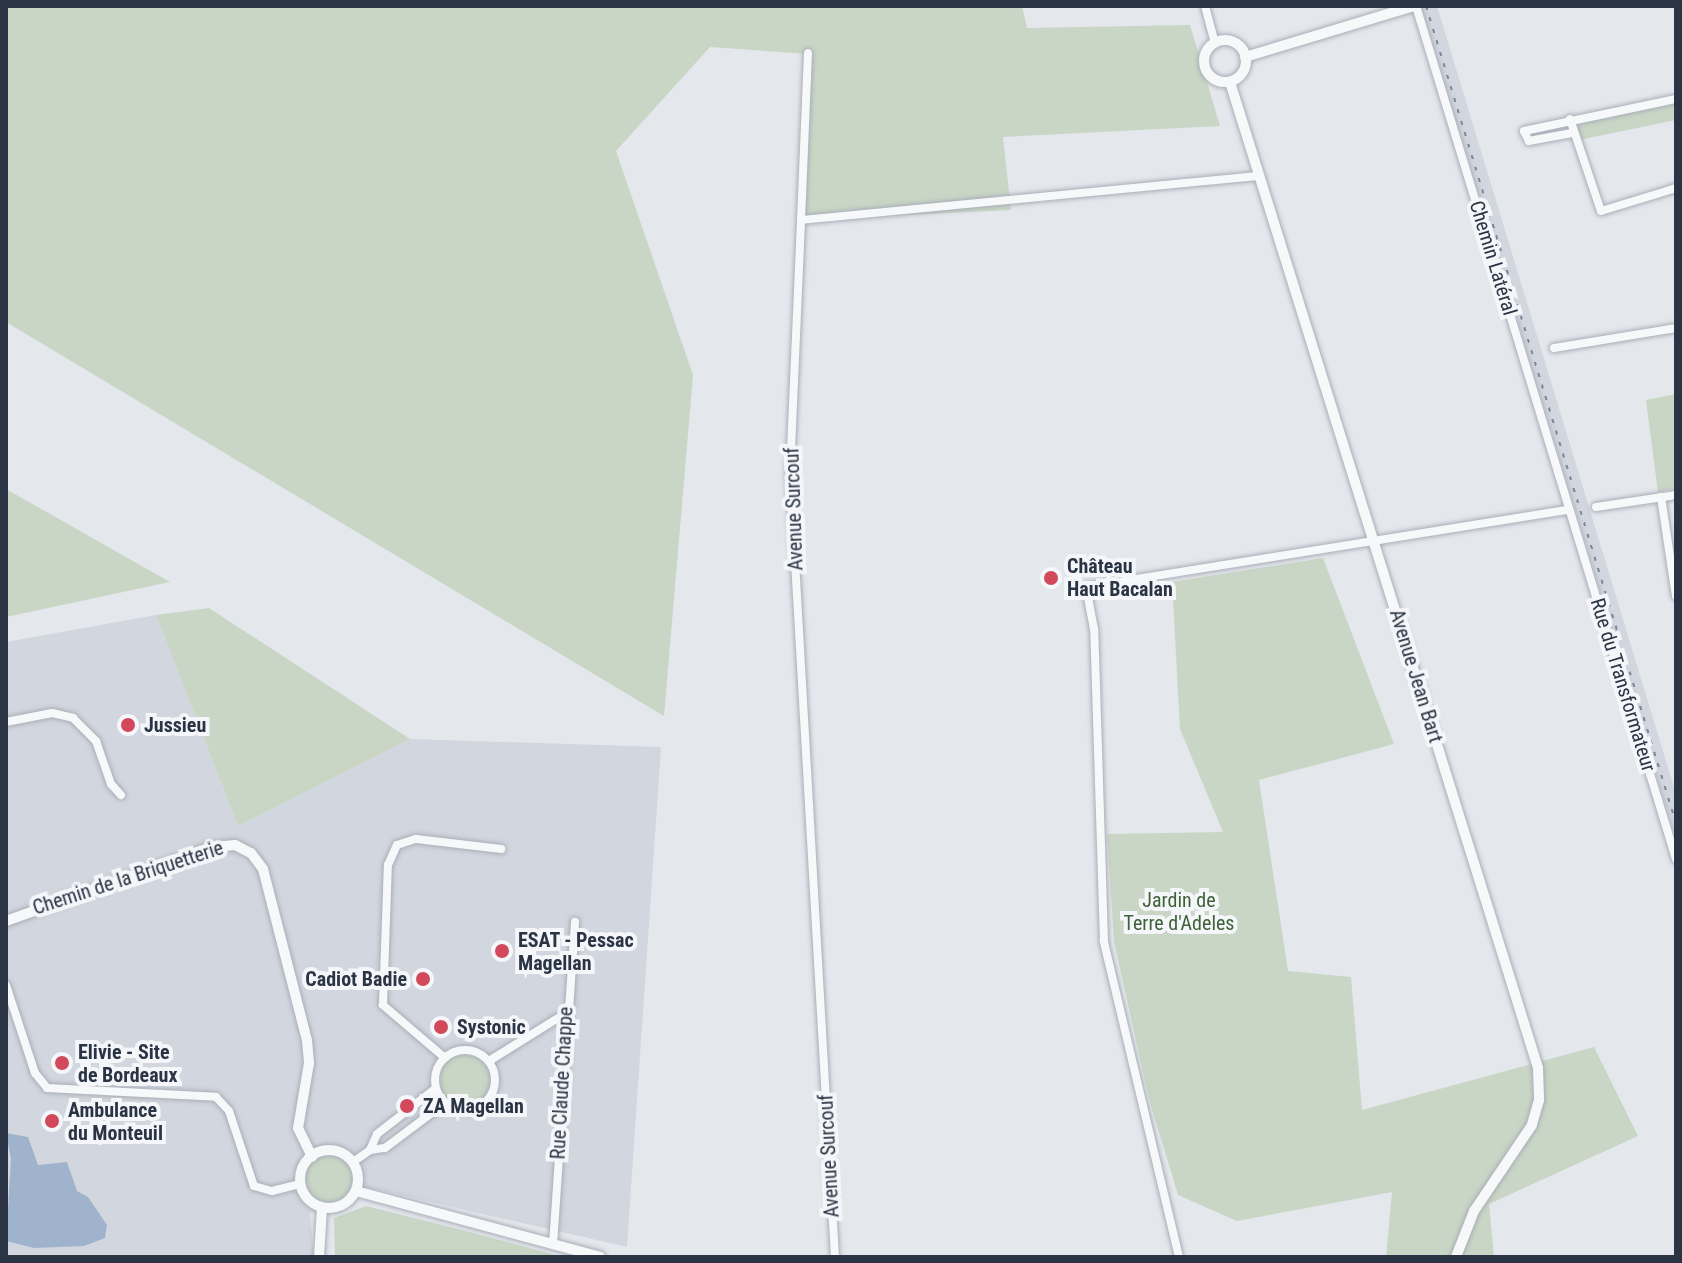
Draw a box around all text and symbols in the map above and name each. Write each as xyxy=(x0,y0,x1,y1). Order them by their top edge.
street label: Chemin Latéral xyxy=(1464,198,1522,318)
street label: Avenue Surcouf xyxy=(780,447,808,571)
place label: Château Haut Bacalan xyxy=(1067,554,1173,601)
marker: Château Haut Bacalan xyxy=(1042,569,1060,587)
street label: Rue du Transformateur xyxy=(1585,595,1661,775)
street label: Avenue Jean Bart xyxy=(1384,606,1448,746)
place label: Jussieu xyxy=(144,713,206,737)
marker: Jussieu xyxy=(119,716,137,734)
street label: Chemin de la Briquetterie xyxy=(30,836,226,920)
park label: Jardin de Terre d'Adeles xyxy=(1124,889,1234,936)
place label: ESAT - Pessac Magellan xyxy=(518,928,634,975)
marker: ESAT - Pessac Magellan xyxy=(493,942,511,960)
place label: Cadiot Badie xyxy=(305,967,407,991)
marker: Cadiot Badie xyxy=(414,970,432,988)
street label: Rue Claude Chappe xyxy=(546,1006,578,1160)
place label: Systonic xyxy=(457,1015,526,1039)
marker: Systonic xyxy=(432,1018,450,1036)
place label: Elivie - Site de Bordeaux xyxy=(78,1040,177,1087)
marker: Elivie - Site de Bordeaux xyxy=(53,1054,71,1072)
place label: ZA Magellan xyxy=(423,1094,524,1118)
street label: Avenue Surcouf xyxy=(814,1094,844,1218)
marker: ZA Magellan xyxy=(398,1097,416,1115)
place label: Ambulance du Monteuil xyxy=(68,1098,163,1145)
marker: Ambulance du Monteuil xyxy=(43,1112,61,1130)

